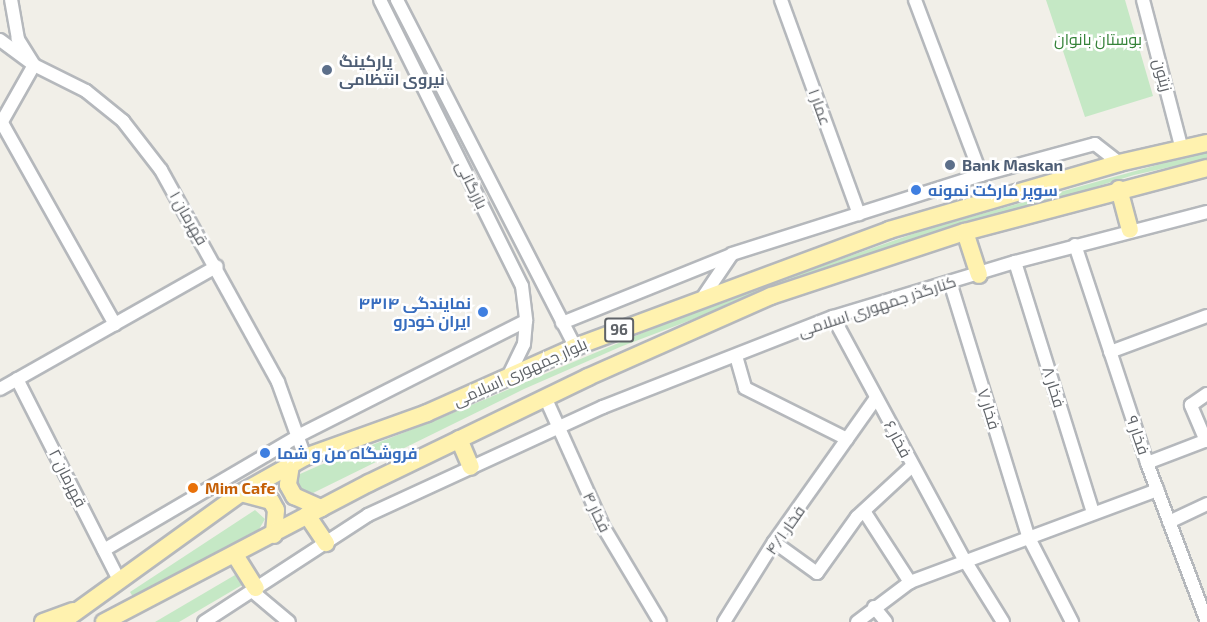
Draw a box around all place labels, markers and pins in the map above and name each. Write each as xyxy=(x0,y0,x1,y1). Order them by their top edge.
place label: پارکینگ نیروی انتظامی xyxy=(339,51,445,89)
marker: پارکینگ نیروی انتظامی xyxy=(320,63,334,77)
place label: Bank Maskan xyxy=(962,155,1063,175)
marker: Bank Maskan xyxy=(943,158,957,172)
place label: سوپر مارکت نمونه xyxy=(928,180,1058,200)
marker: سوپر مارکت نمونه xyxy=(909,183,923,197)
place label: نمایندگی ۴۳۱۴ ایران خودرو xyxy=(358,293,471,331)
marker: نمایندگی ۴۳۱۴ ایران خودرو xyxy=(476,305,490,319)
place label: فروشگاه من و شما xyxy=(277,443,417,463)
marker: فروشگاه من و شما xyxy=(258,446,272,460)
place label: Mim Cafe xyxy=(205,478,276,498)
marker: Mim Cafe xyxy=(186,481,200,495)

